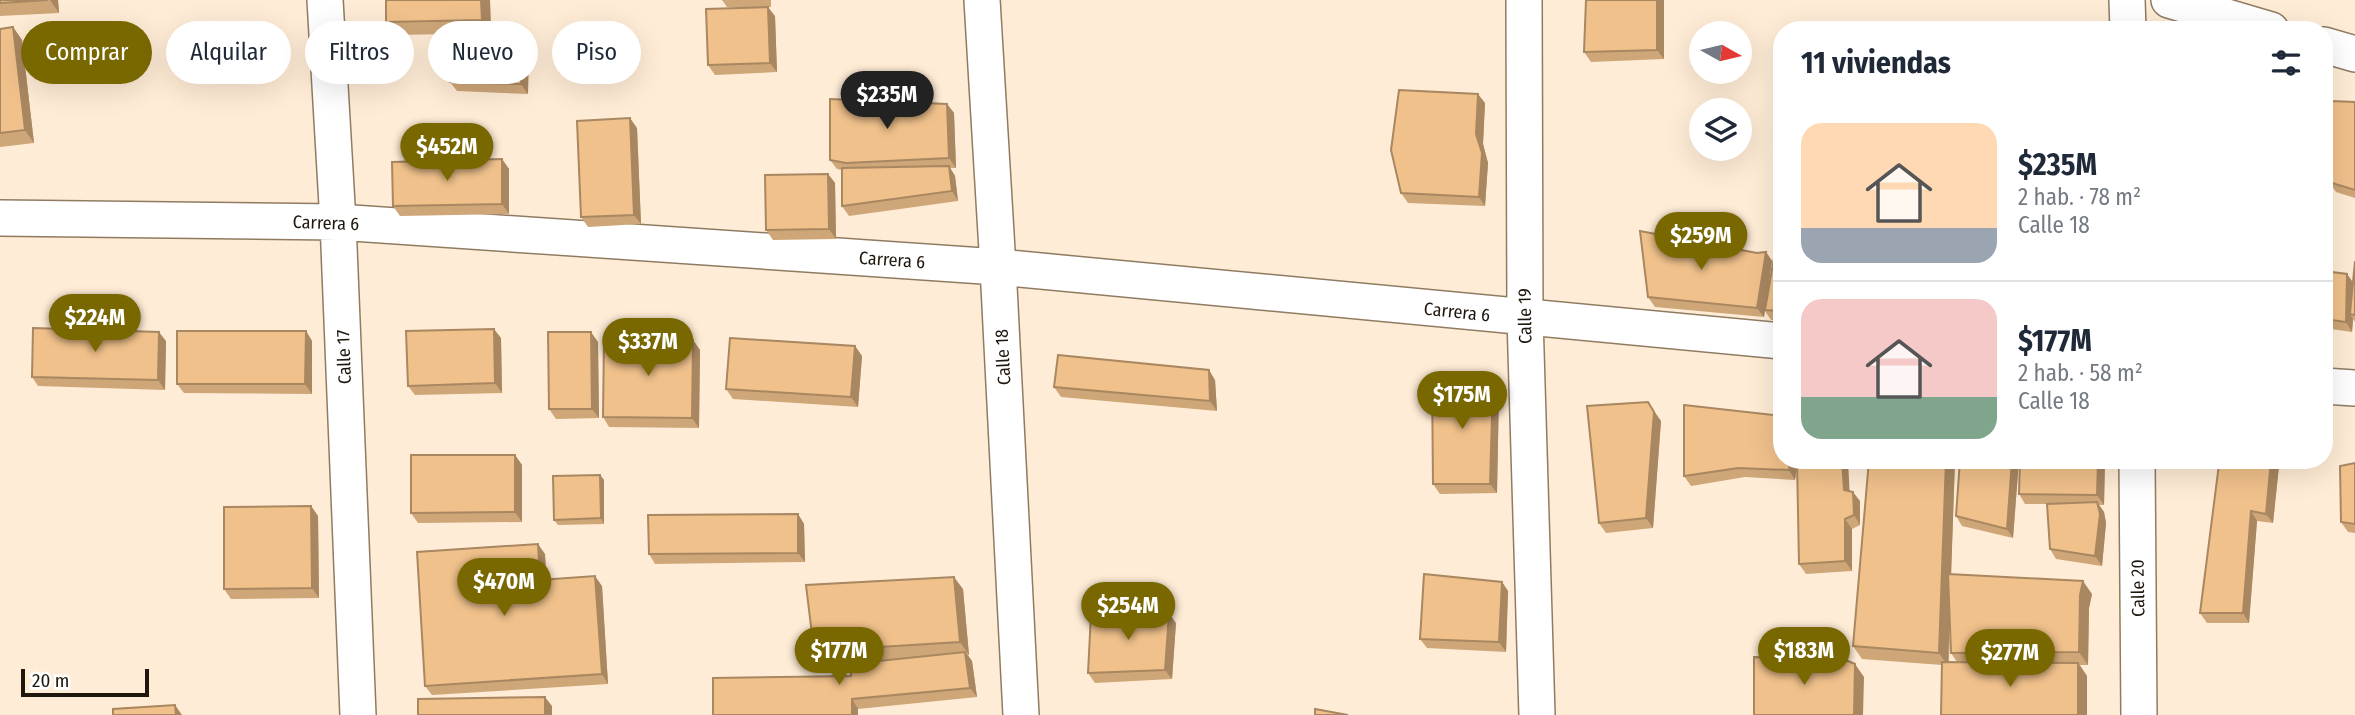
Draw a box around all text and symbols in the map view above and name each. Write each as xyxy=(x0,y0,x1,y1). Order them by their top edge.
chip: Comprar xyxy=(21,21,152,84)
chip: Alquilar xyxy=(166,21,291,84)
chip: Filtros xyxy=(305,21,414,84)
chip: Nuevo xyxy=(428,21,538,84)
chip: Piso xyxy=(552,21,641,84)
north arrow xyxy=(1689,21,1752,84)
map controls xyxy=(1689,21,1752,161)
icon: filters xyxy=(2267,44,2305,82)
text: 11 viviendas xyxy=(1801,45,1951,81)
pin: $235M xyxy=(838,72,936,131)
text: $235M xyxy=(857,80,917,108)
button: layers xyxy=(1689,98,1752,161)
pin: $452M xyxy=(398,124,496,183)
text: $452M xyxy=(416,132,478,160)
text: $235M xyxy=(2018,147,2097,183)
icon: home xyxy=(1857,151,1941,235)
text: 2 hab. · 78 m² xyxy=(2018,183,2141,211)
street label: Carrera 6 xyxy=(292,211,360,235)
text: Calle 18 xyxy=(2018,211,2090,239)
pin: $259M xyxy=(1652,212,1750,272)
text: $259M xyxy=(1670,221,1732,249)
street label: Carrera 6 xyxy=(858,247,926,273)
street label: Calle 19 xyxy=(1514,288,1536,344)
pin: $224M xyxy=(46,294,144,354)
street label: Carrera 6 xyxy=(1423,298,1491,326)
text: $224M xyxy=(65,303,125,331)
pin: $337M xyxy=(599,318,697,378)
text: $177M xyxy=(2018,323,2092,359)
text: $337M xyxy=(618,327,678,355)
icon: home xyxy=(1857,327,1941,411)
street label: Calle 18 xyxy=(991,328,1015,386)
street label: Calle 17 xyxy=(332,329,356,385)
text: 2 hab. · 58 m² xyxy=(2018,359,2143,387)
pin: $175M xyxy=(1413,372,1511,431)
text: $175M xyxy=(1433,380,1491,408)
text: Calle 18 xyxy=(2018,387,2090,415)
pin: $470M xyxy=(455,558,553,618)
street label: Calle 20 xyxy=(2127,559,2149,617)
text: $470M xyxy=(473,567,535,595)
pin: $254M xyxy=(1079,582,1177,642)
text: $254M xyxy=(1097,591,1159,619)
pin: $177M xyxy=(790,628,888,687)
pin: $183M xyxy=(1755,628,1853,687)
pin: $277M xyxy=(1961,630,2059,689)
text: $177M xyxy=(811,636,867,664)
text: $183M xyxy=(1774,636,1834,664)
text: $277M xyxy=(1981,638,2039,666)
scale bar xyxy=(21,666,149,698)
text: 20 m xyxy=(32,669,69,692)

